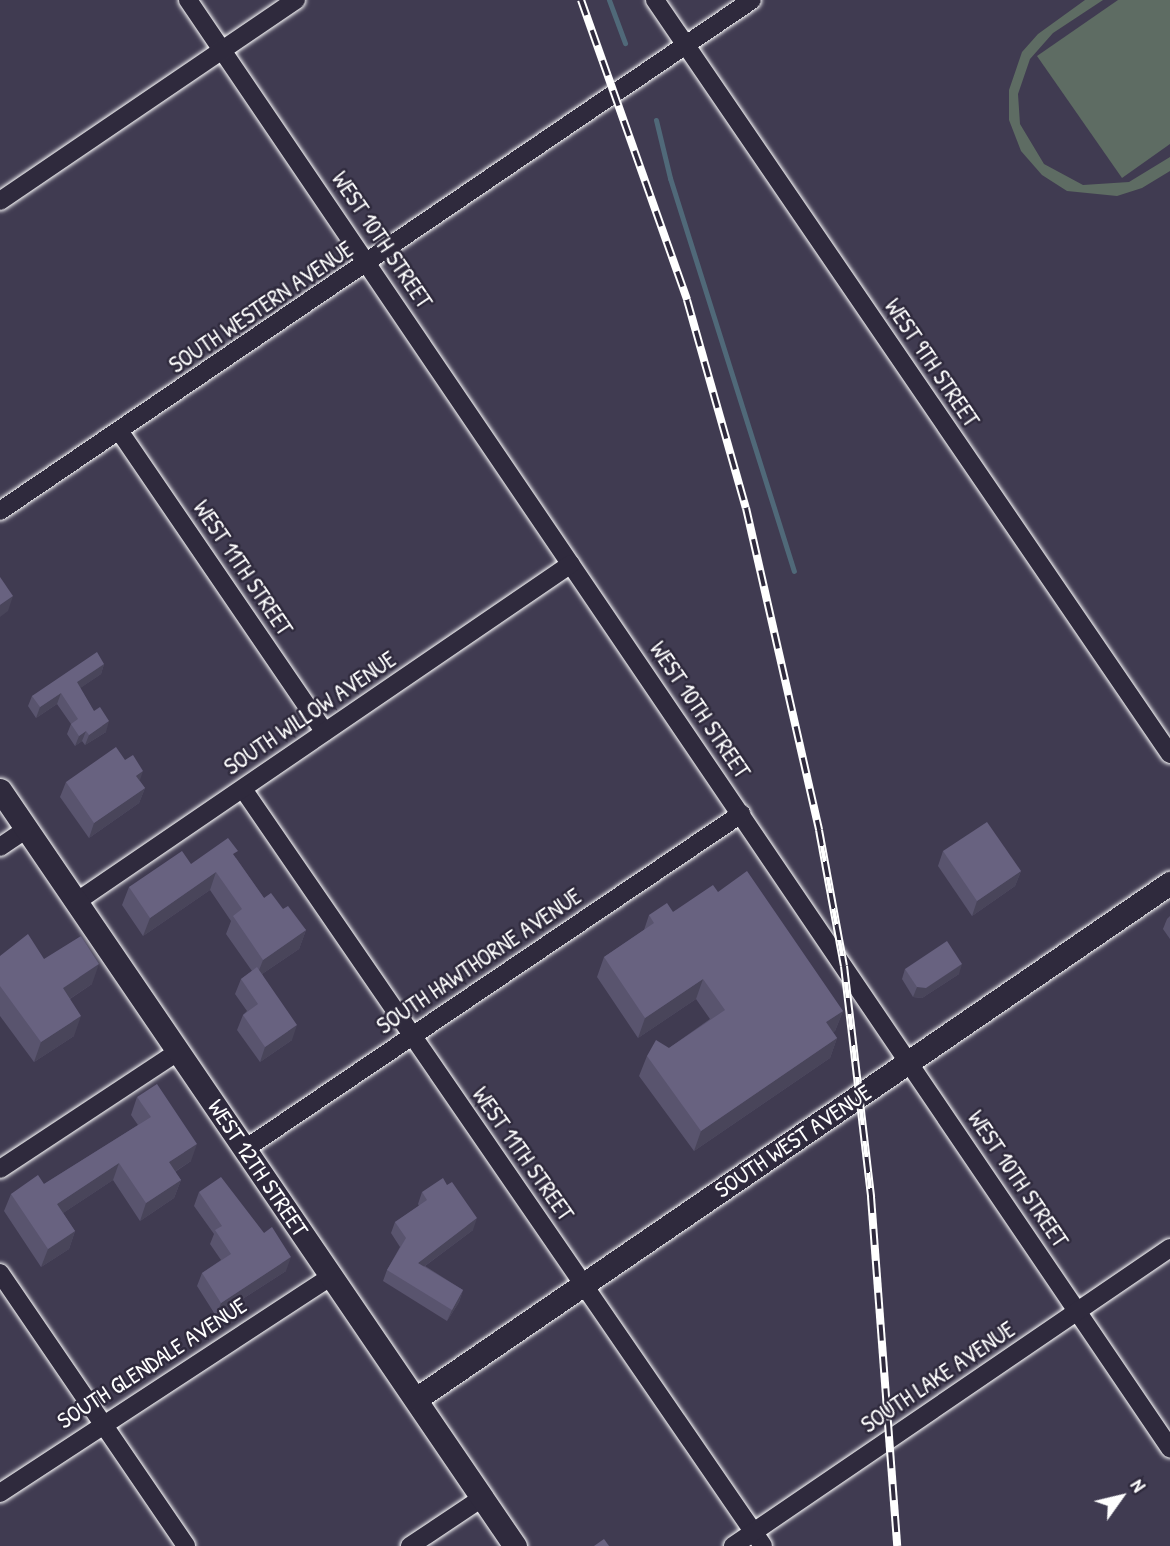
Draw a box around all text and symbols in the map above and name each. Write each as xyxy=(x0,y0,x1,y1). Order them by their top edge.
street label: WEST 10TH STREET xyxy=(326,166,438,314)
street label: SOUTH WESTERN AVENUE xyxy=(164,235,358,379)
street label: WEST 9TH STREET xyxy=(879,293,985,433)
street label: WEST 11TH STREET xyxy=(188,495,298,641)
street label: WEST 10TH STREET xyxy=(644,636,756,784)
street label: SOUTH WILLOW AVENUE xyxy=(219,645,401,781)
street label: SOUTH HAWTHORNE AVENUE xyxy=(371,882,587,1040)
street label: SOUTH WEST AVENUE xyxy=(709,1078,877,1204)
street label: WEST 11TH STREET xyxy=(467,1082,579,1226)
street label: WEST 12TH STREET xyxy=(202,1094,314,1242)
street label: WEST 10TH STREET xyxy=(962,1105,1074,1253)
street label: SOUTH GLENDALE AVENUE xyxy=(52,1291,252,1435)
street label: SOUTH LAKE AVENUE xyxy=(856,1315,1020,1439)
north arrow xyxy=(1086,1462,1156,1532)
text: N xyxy=(1125,1474,1152,1497)

